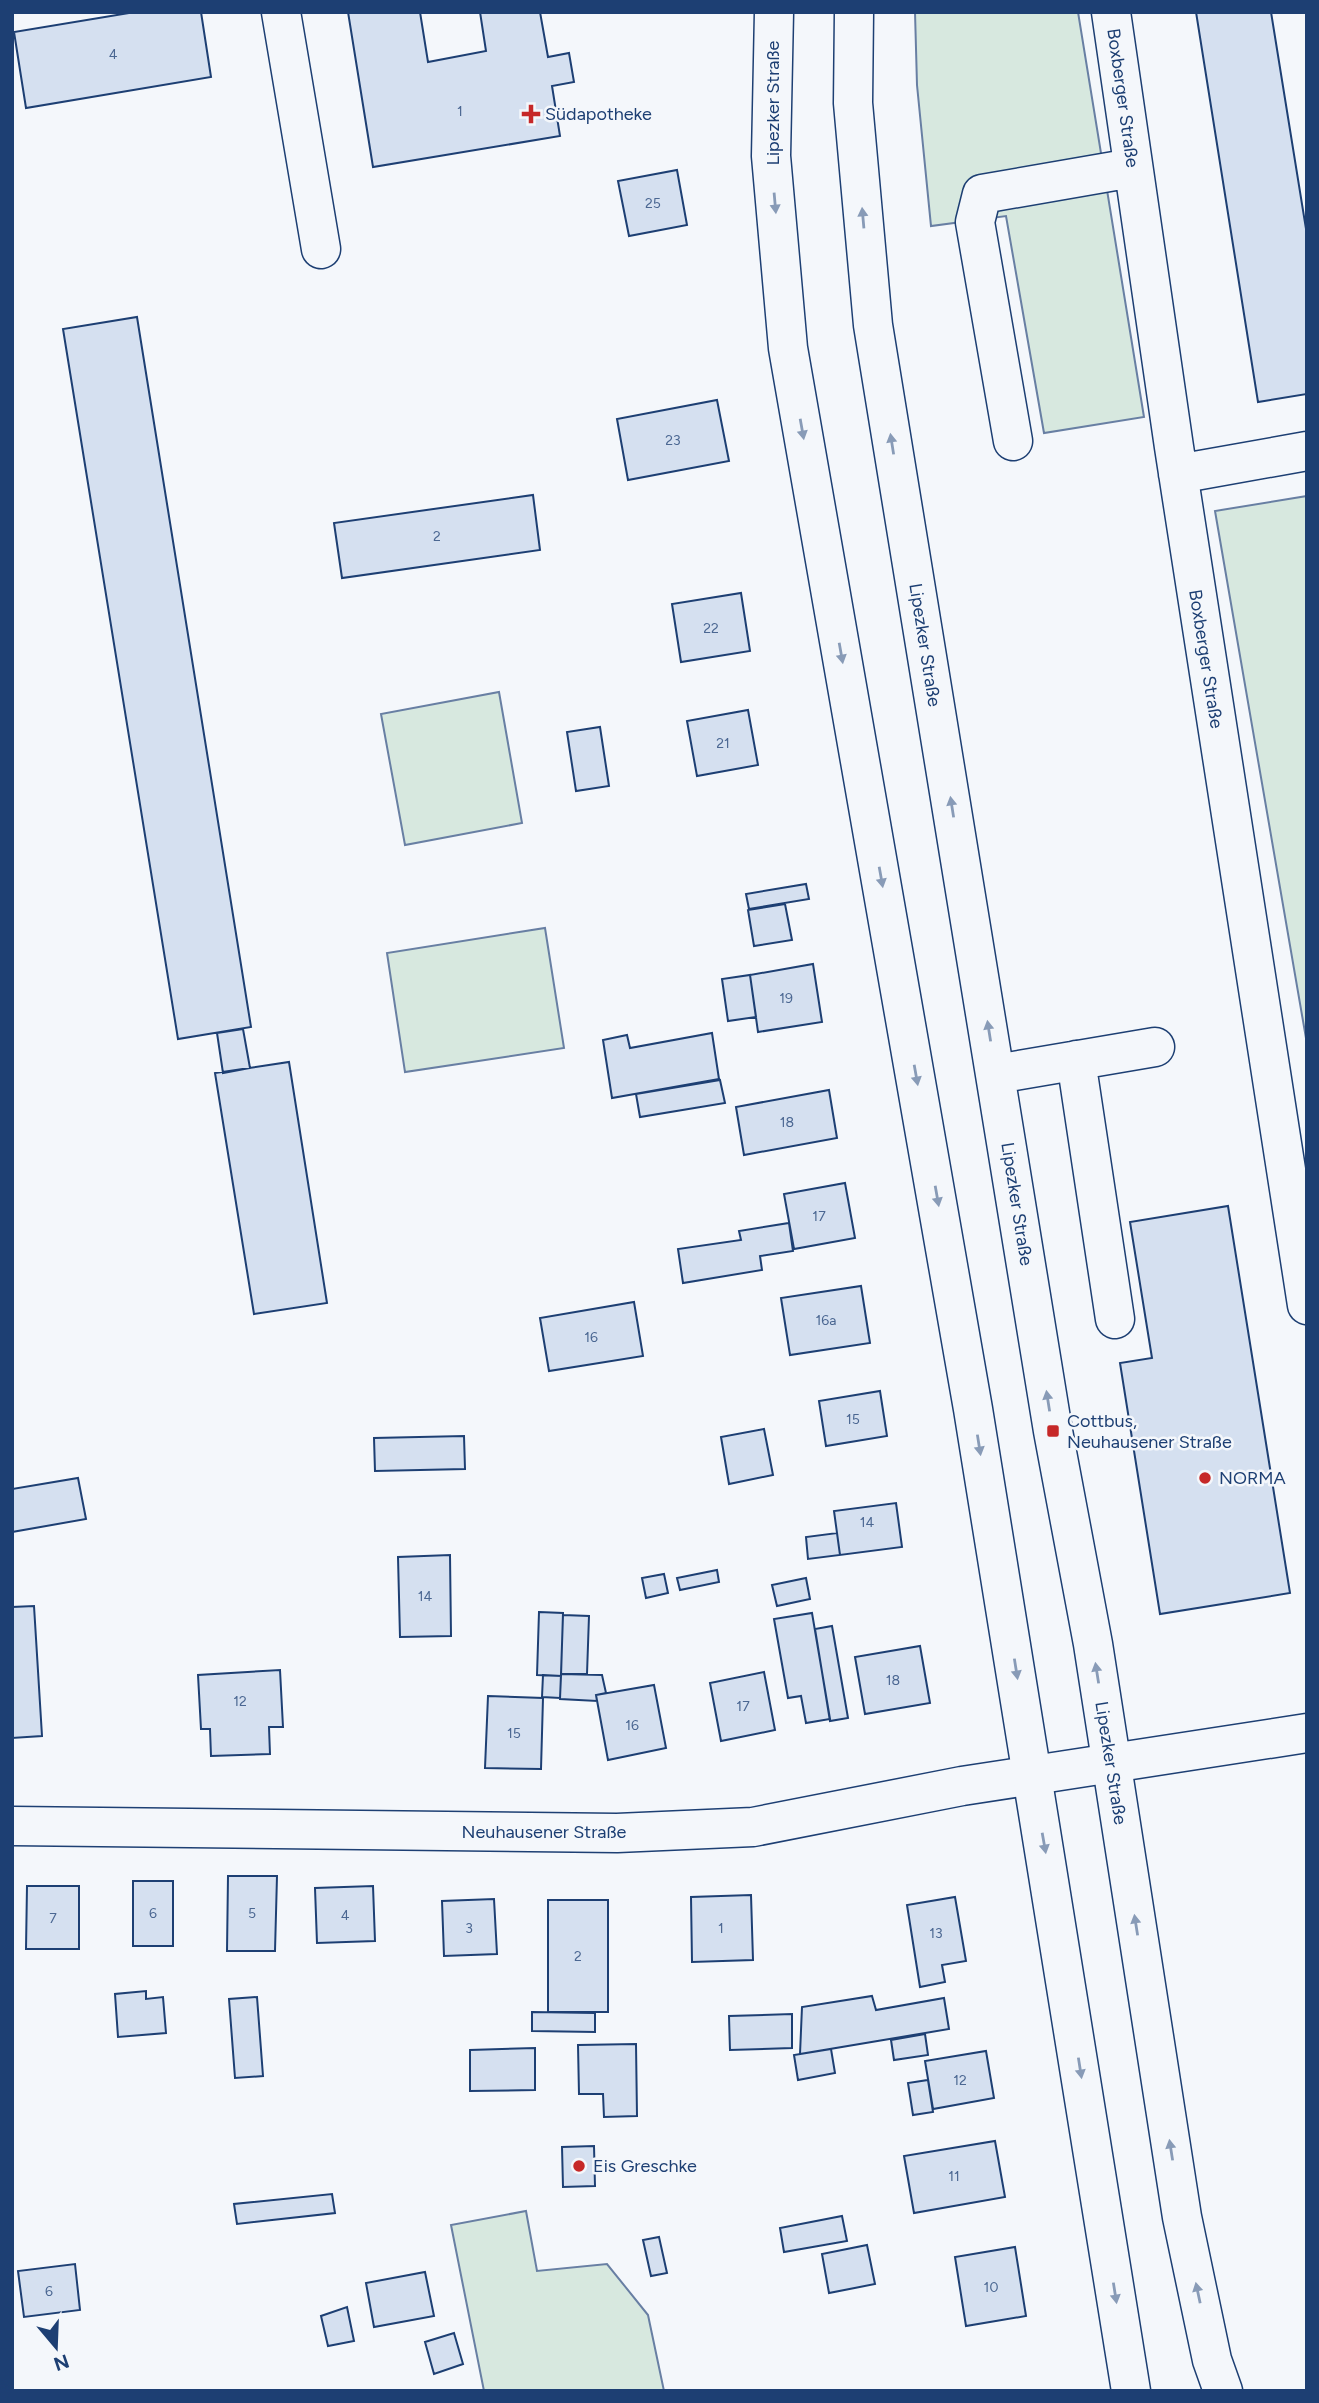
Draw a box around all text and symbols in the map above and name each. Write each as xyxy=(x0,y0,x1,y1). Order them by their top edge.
street label: Boxberger Straße xyxy=(1102,27,1144,169)
street label: Lipezker Straße xyxy=(762,40,784,165)
house number: 4 xyxy=(109,46,118,63)
house number: 1 xyxy=(457,103,463,120)
place label: Südapotheke xyxy=(545,103,652,125)
marker: Südapotheke xyxy=(523,106,539,122)
one-way arrow xyxy=(770,192,781,214)
house number: 25 xyxy=(645,195,661,212)
one-way arrow xyxy=(857,207,868,229)
one-way arrow xyxy=(797,418,808,440)
house number: 23 xyxy=(665,432,681,449)
one-way arrow xyxy=(886,433,897,455)
house number: 2 xyxy=(433,528,441,545)
street label: Lipezker Straße xyxy=(904,582,946,709)
street label: Boxberger Straße xyxy=(1184,588,1228,730)
house number: 22 xyxy=(703,620,719,637)
one-way arrow xyxy=(836,642,847,664)
house number: 21 xyxy=(716,735,730,752)
one-way arrow xyxy=(946,796,957,818)
one-way arrow xyxy=(876,866,887,888)
house number: 19 xyxy=(779,990,793,1007)
one-way arrow xyxy=(983,1020,994,1042)
one-way arrow xyxy=(911,1064,922,1086)
house number: 18 xyxy=(780,1114,794,1131)
street label: Lipezker Straße xyxy=(996,1141,1038,1268)
one-way arrow xyxy=(932,1185,943,1207)
house number: 17 xyxy=(812,1208,826,1225)
house number: 16a xyxy=(816,1312,836,1329)
house number: 16 xyxy=(584,1329,598,1346)
one-way arrow xyxy=(1042,1390,1053,1412)
place label: Cottbus, Neuhausener Straße xyxy=(1067,1410,1232,1453)
house number: 15 xyxy=(846,1411,860,1428)
marker: Cottbus, Neuhausener Straße xyxy=(1045,1423,1061,1439)
one-way arrow xyxy=(974,1434,985,1456)
place label: NORMA xyxy=(1219,1467,1286,1489)
marker: NORMA xyxy=(1197,1470,1213,1486)
house number: 14 xyxy=(860,1514,875,1531)
house number: 14 xyxy=(418,1588,433,1605)
one-way arrow xyxy=(1011,1658,1022,1680)
one-way arrow xyxy=(1091,1662,1102,1684)
house number: 18 xyxy=(886,1672,900,1689)
house number: 12 xyxy=(233,1693,247,1710)
house number: 17 xyxy=(736,1698,750,1715)
street label: Lipezker Straße xyxy=(1090,1700,1132,1827)
house number: 16 xyxy=(625,1717,639,1734)
house number: 15 xyxy=(507,1725,521,1742)
street label: Neuhausener Straße xyxy=(462,1821,627,1843)
one-way arrow xyxy=(1039,1832,1050,1854)
house number: 6 xyxy=(149,1905,157,1922)
house number: 5 xyxy=(248,1905,256,1922)
house number: 4 xyxy=(341,1907,350,1924)
house number: 7 xyxy=(49,1910,57,1927)
one-way arrow xyxy=(1130,1914,1141,1936)
house number: 3 xyxy=(465,1920,473,1937)
house number: 1 xyxy=(718,1920,724,1937)
house number: 13 xyxy=(929,1925,943,1942)
house number: 2 xyxy=(574,1948,582,1965)
one-way arrow xyxy=(1075,2057,1086,2079)
house number: 12 xyxy=(953,2072,967,2089)
one-way arrow xyxy=(1165,2139,1176,2161)
place label: Eis Greschke xyxy=(593,2155,697,2177)
marker: Eis Greschke xyxy=(571,2158,587,2174)
house number: 11 xyxy=(948,2168,960,2185)
house number: 10 xyxy=(984,2279,998,2296)
one-way arrow xyxy=(1110,2282,1121,2304)
one-way arrow xyxy=(1192,2282,1203,2304)
house number: 6 xyxy=(45,2283,53,2300)
north arrow xyxy=(21,2312,91,2382)
text: N xyxy=(51,2349,72,2376)

